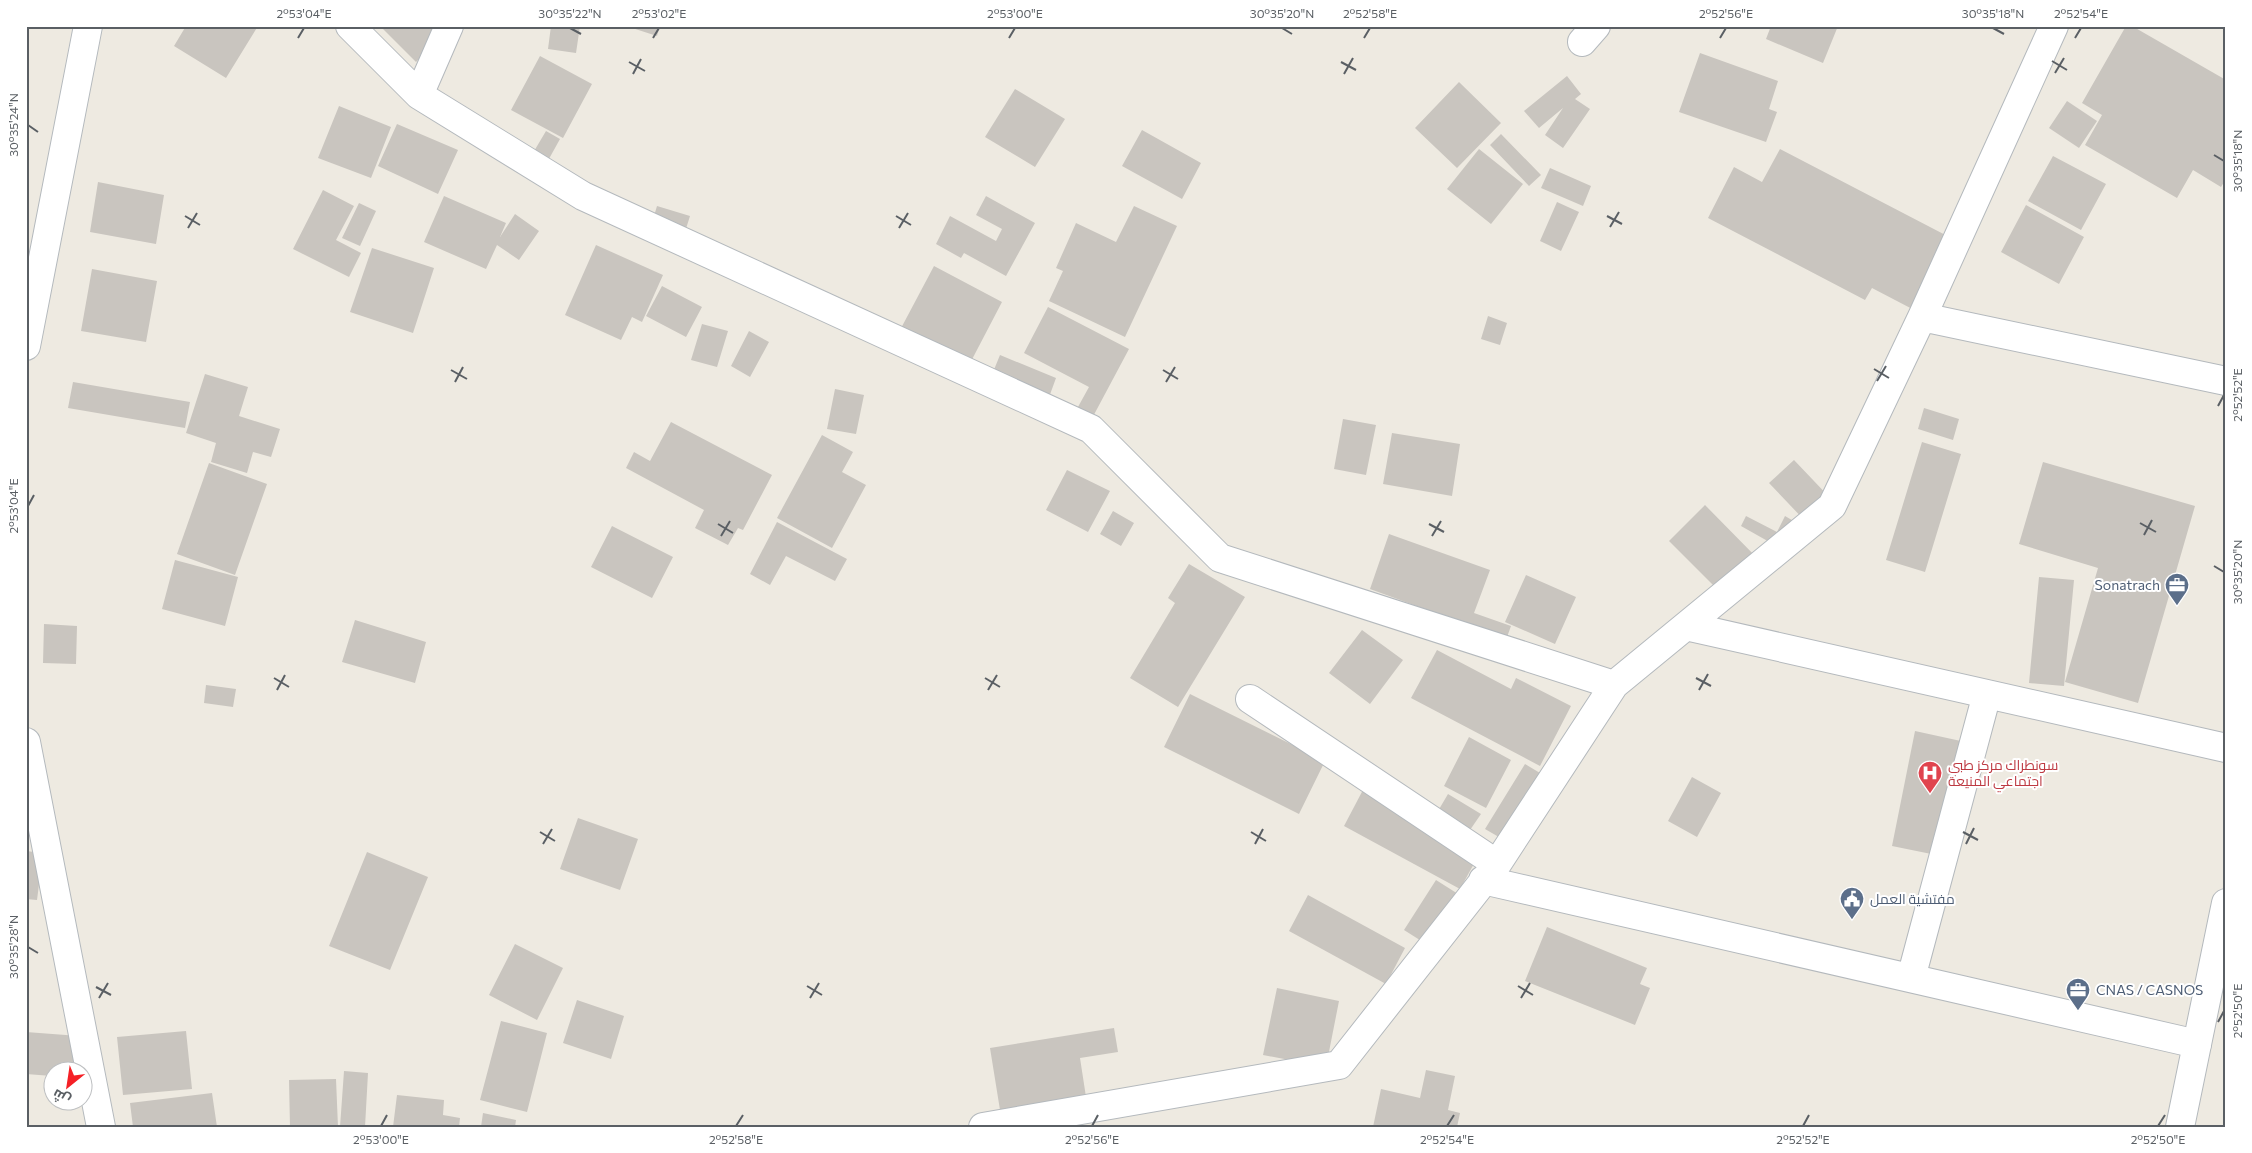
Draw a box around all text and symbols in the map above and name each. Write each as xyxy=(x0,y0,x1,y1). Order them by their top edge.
text: 2°53'04"E xyxy=(276,6,332,20)
text: 30°35'22"N xyxy=(538,6,602,20)
text: 2°53'02"E xyxy=(632,6,686,20)
text: 2°53'00"E xyxy=(987,6,1043,20)
text: 30°35'20"N xyxy=(1250,6,1314,20)
text: 2°52'58"E xyxy=(1343,6,1397,20)
text: 2°52'56"E xyxy=(1699,6,1753,20)
text: 30°35'18"N xyxy=(1962,6,2024,20)
text: 2°52'54"E xyxy=(2054,6,2108,20)
text: 30°35'24"N xyxy=(6,93,20,157)
text: 30°35'18"N xyxy=(2230,130,2244,192)
text: 2°52'52"E xyxy=(2230,368,2244,422)
text: 2°53'04"E xyxy=(6,478,20,534)
text: 30°35'20"N xyxy=(2230,540,2244,604)
office icon: Sonatrach xyxy=(2164,572,2190,606)
place label: Sonatrach xyxy=(2095,576,2160,593)
place label: سونطراك مركز طبي اجتماعي المنيعة xyxy=(1948,756,2058,793)
hospital icon: سونطراك مركز طبي اجتماعي المنيعة xyxy=(1917,760,1943,794)
public building icon: مفتشية العمل xyxy=(1839,886,1865,920)
place label: مفتشية العمل xyxy=(1870,890,1955,907)
text: 30°35'28"N xyxy=(6,915,20,979)
office icon: CNAS / CASNOS xyxy=(2065,977,2091,1011)
place label: CNAS / CASNOS xyxy=(2096,981,2203,998)
text: 2°52'50"E xyxy=(2230,984,2244,1038)
north arrow xyxy=(42,1060,92,1110)
text: ش xyxy=(49,1085,74,1110)
text: 2°53'00"E xyxy=(353,1132,409,1146)
text: 2°52'58"E xyxy=(709,1132,763,1146)
text: 2°52'56"E xyxy=(1065,1132,1119,1146)
text: 2°52'54"E xyxy=(1420,1132,1474,1146)
text: 2°52'52"E xyxy=(1776,1132,1830,1146)
text: 2°52'50"E xyxy=(2131,1132,2185,1146)

